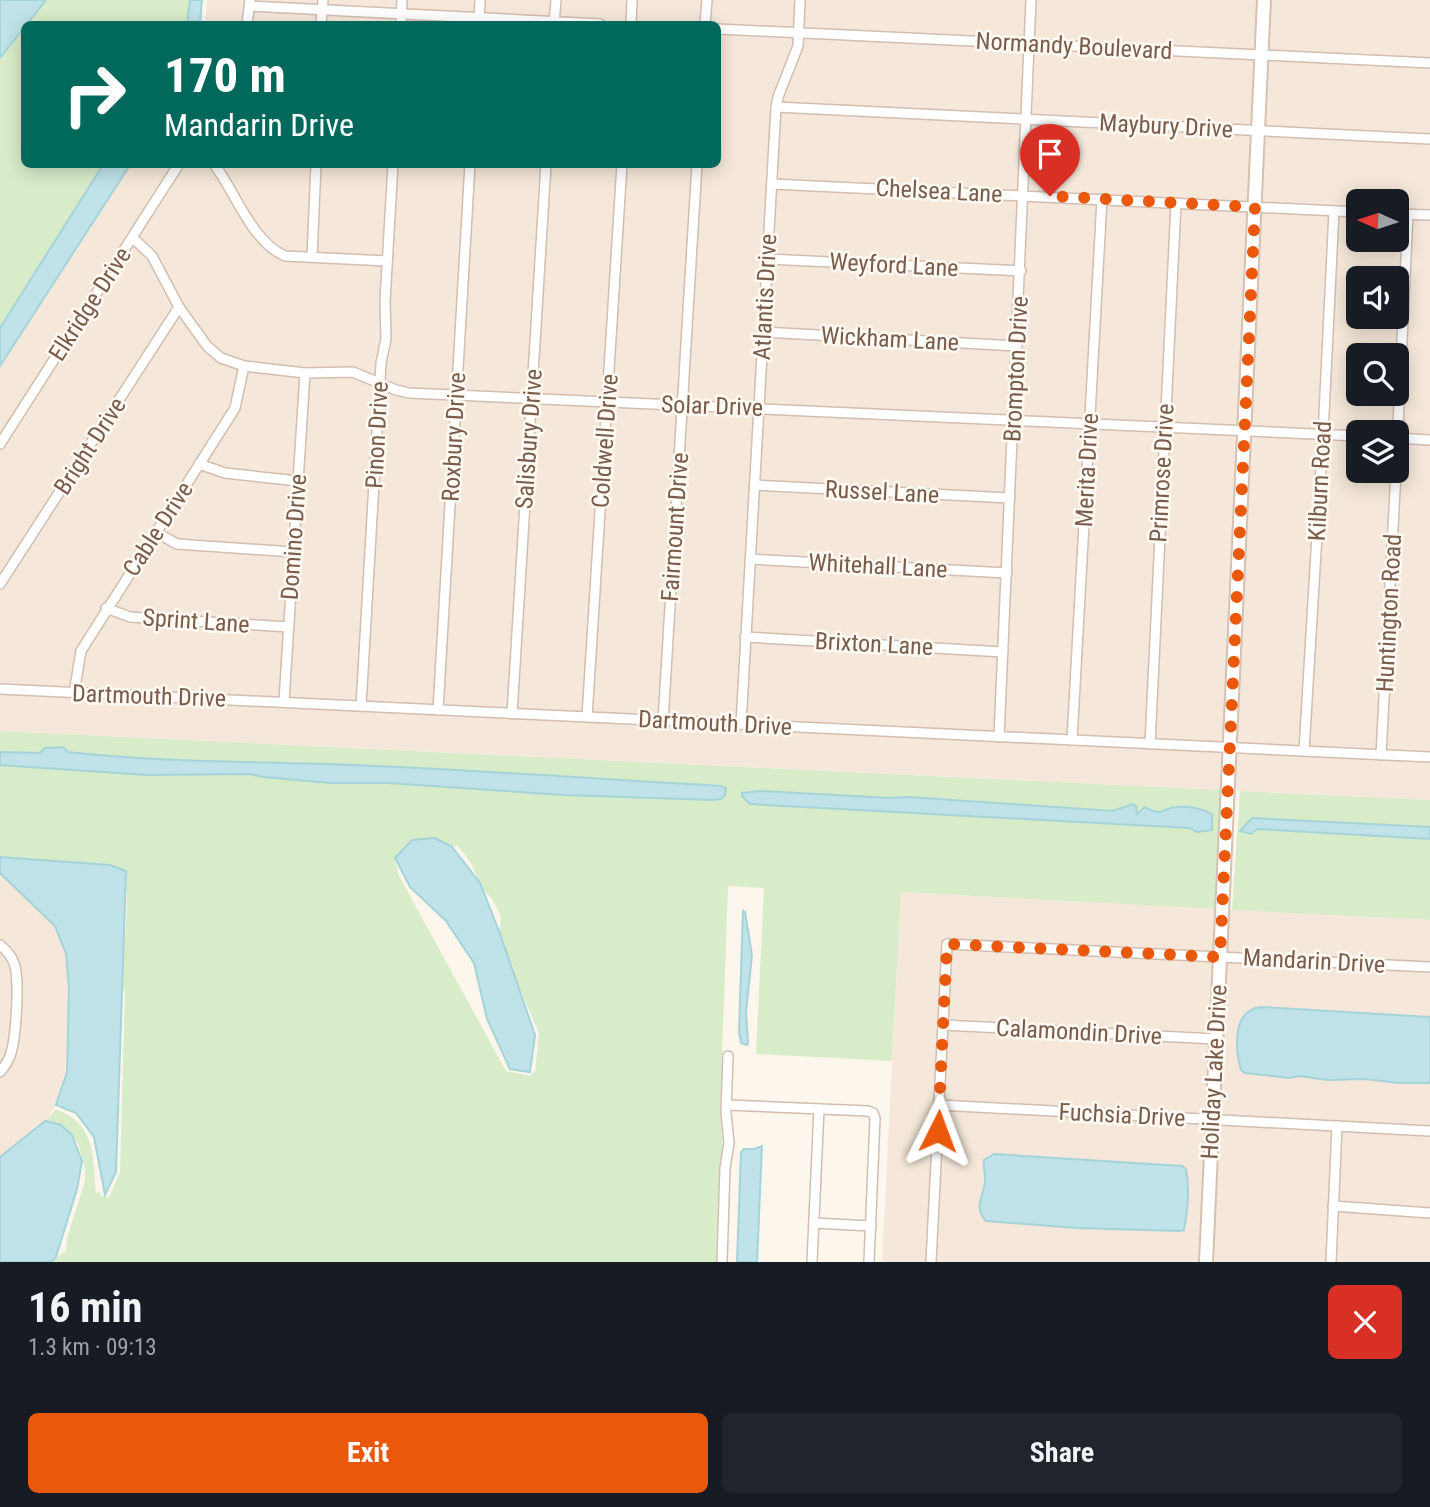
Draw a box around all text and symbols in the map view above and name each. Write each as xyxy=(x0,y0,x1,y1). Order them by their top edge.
street label: Normandy Boulevard xyxy=(975,27,1173,65)
text: 170 m xyxy=(164,47,286,104)
icon: right xyxy=(49,49,140,140)
text: Mandarin Drive xyxy=(164,106,354,144)
street label: Maybury Drive xyxy=(1098,109,1234,143)
pin xyxy=(1020,124,1080,196)
icon: arrive xyxy=(1031,135,1069,173)
street label: Chelsea Lane xyxy=(875,174,1003,208)
north arrow xyxy=(1346,189,1409,252)
map controls xyxy=(1346,189,1409,483)
street label: Atlantis Drive xyxy=(748,233,782,361)
street label: Elkridge Drive xyxy=(43,242,137,366)
street label: Weyford Lane xyxy=(829,248,959,282)
button: sound xyxy=(1346,266,1409,329)
street label: Brompton Drive xyxy=(998,295,1034,443)
street label: Wickham Lane xyxy=(820,321,960,357)
button: search xyxy=(1346,343,1409,406)
street label: Salisbury Drive xyxy=(510,368,548,510)
street label: Roxbury Drive xyxy=(437,372,471,502)
street label: Coldwell Drive xyxy=(586,373,624,509)
street label: Pinon Drive xyxy=(360,381,394,489)
street label: Solar Drive xyxy=(660,390,764,422)
street label: Bright Drive xyxy=(48,392,132,500)
street label: Primrose Drive xyxy=(1144,403,1180,543)
street label: Merita Drive xyxy=(1070,412,1104,528)
street label: Kilburn Road xyxy=(1303,420,1337,542)
button: layers xyxy=(1346,420,1409,483)
street label: Fairmount Drive xyxy=(656,452,694,602)
street label: Domino Drive xyxy=(276,473,312,601)
street label: Russel Lane xyxy=(824,475,940,509)
street label: Cable Drive xyxy=(117,476,199,582)
street label: Huntington Road xyxy=(1371,533,1407,693)
street label: Whitehall Lane xyxy=(808,548,948,584)
street label: Sprint Lane xyxy=(142,603,250,639)
street label: Brixton Lane xyxy=(814,627,934,661)
street label: Dartmouth Drive xyxy=(72,679,226,713)
street label: Dartmouth Drive xyxy=(637,705,793,741)
street label: Mandarin Drive xyxy=(1242,943,1386,979)
street label: Holiday Lake Drive xyxy=(1195,984,1233,1160)
street label: Calamondin Drive xyxy=(995,1014,1163,1050)
position arrow xyxy=(901,1094,975,1168)
street label: Fuchsia Drive xyxy=(1058,1098,1186,1132)
text: 16 min xyxy=(28,1283,143,1332)
button: close xyxy=(1328,1285,1402,1359)
text: 1.3 km · 09:13 xyxy=(28,1334,157,1361)
button: Exit xyxy=(28,1413,708,1493)
button: Share xyxy=(722,1413,1402,1493)

